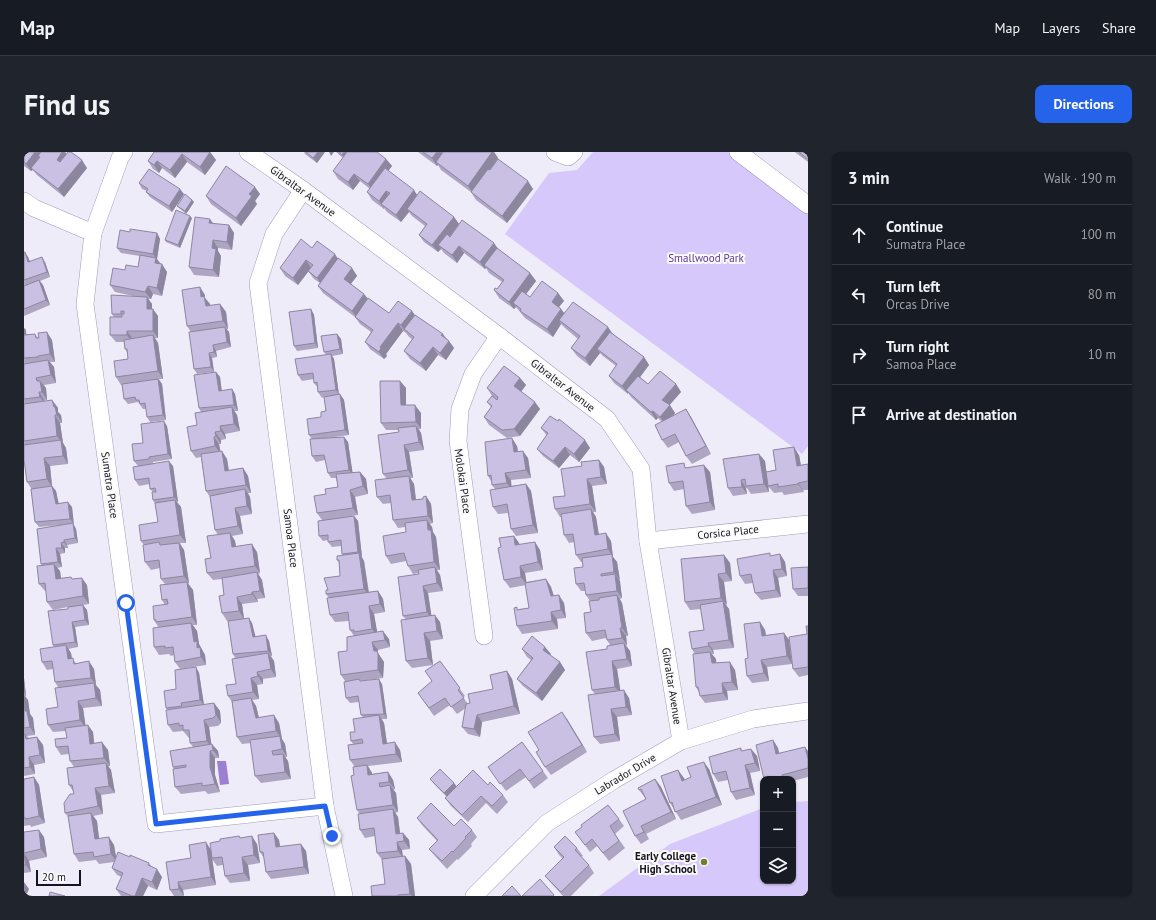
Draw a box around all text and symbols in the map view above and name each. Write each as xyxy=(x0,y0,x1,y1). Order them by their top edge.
text: Map xyxy=(20,16,55,40)
text: Map xyxy=(994,19,1020,37)
text: Layers xyxy=(1042,19,1080,37)
text: Share xyxy=(1102,19,1136,37)
button: Directions xyxy=(1035,85,1132,123)
text: Find us xyxy=(24,86,110,123)
street label: Gibraltar Avenue xyxy=(267,162,339,220)
text: 3 min xyxy=(848,167,889,189)
text: Walk · 190 m xyxy=(1044,170,1116,187)
text: Continue xyxy=(886,217,943,236)
icon: ahead xyxy=(848,224,870,246)
text: 100 m xyxy=(1081,226,1116,243)
text: Sumatra Place xyxy=(886,236,965,253)
park label: Smallwood Park xyxy=(668,251,744,265)
text: Turn left xyxy=(886,277,940,296)
icon: left xyxy=(848,284,870,306)
text: 80 m xyxy=(1088,286,1116,303)
text: Orcas Drive xyxy=(886,296,950,313)
text: Turn right xyxy=(886,337,949,356)
icon: right xyxy=(848,344,870,366)
text: 10 m xyxy=(1088,346,1116,363)
street label: Gibraltar Avenue xyxy=(528,356,598,415)
text: Samoa Place xyxy=(886,356,956,373)
icon: arrive xyxy=(848,404,870,426)
text: Arrive at destination xyxy=(886,405,1017,424)
street label: Molokai Place xyxy=(452,448,475,515)
street label: Sumatra Place xyxy=(98,451,122,520)
street label: Samoa Place xyxy=(280,508,302,569)
street label: Corsica Place xyxy=(697,522,760,542)
route start xyxy=(117,594,135,612)
street label: Gibraltar Avenue xyxy=(659,646,685,726)
street label: Labrador Drive xyxy=(592,750,659,798)
map controls xyxy=(760,776,796,884)
button: + xyxy=(760,776,796,812)
button: − xyxy=(760,812,796,848)
route end xyxy=(323,827,341,845)
button: layers xyxy=(760,848,796,884)
place label: Early College High School xyxy=(635,849,697,876)
marker: Early College High School xyxy=(699,857,709,867)
scale bar xyxy=(36,868,81,887)
text: 20 m xyxy=(42,870,66,884)

